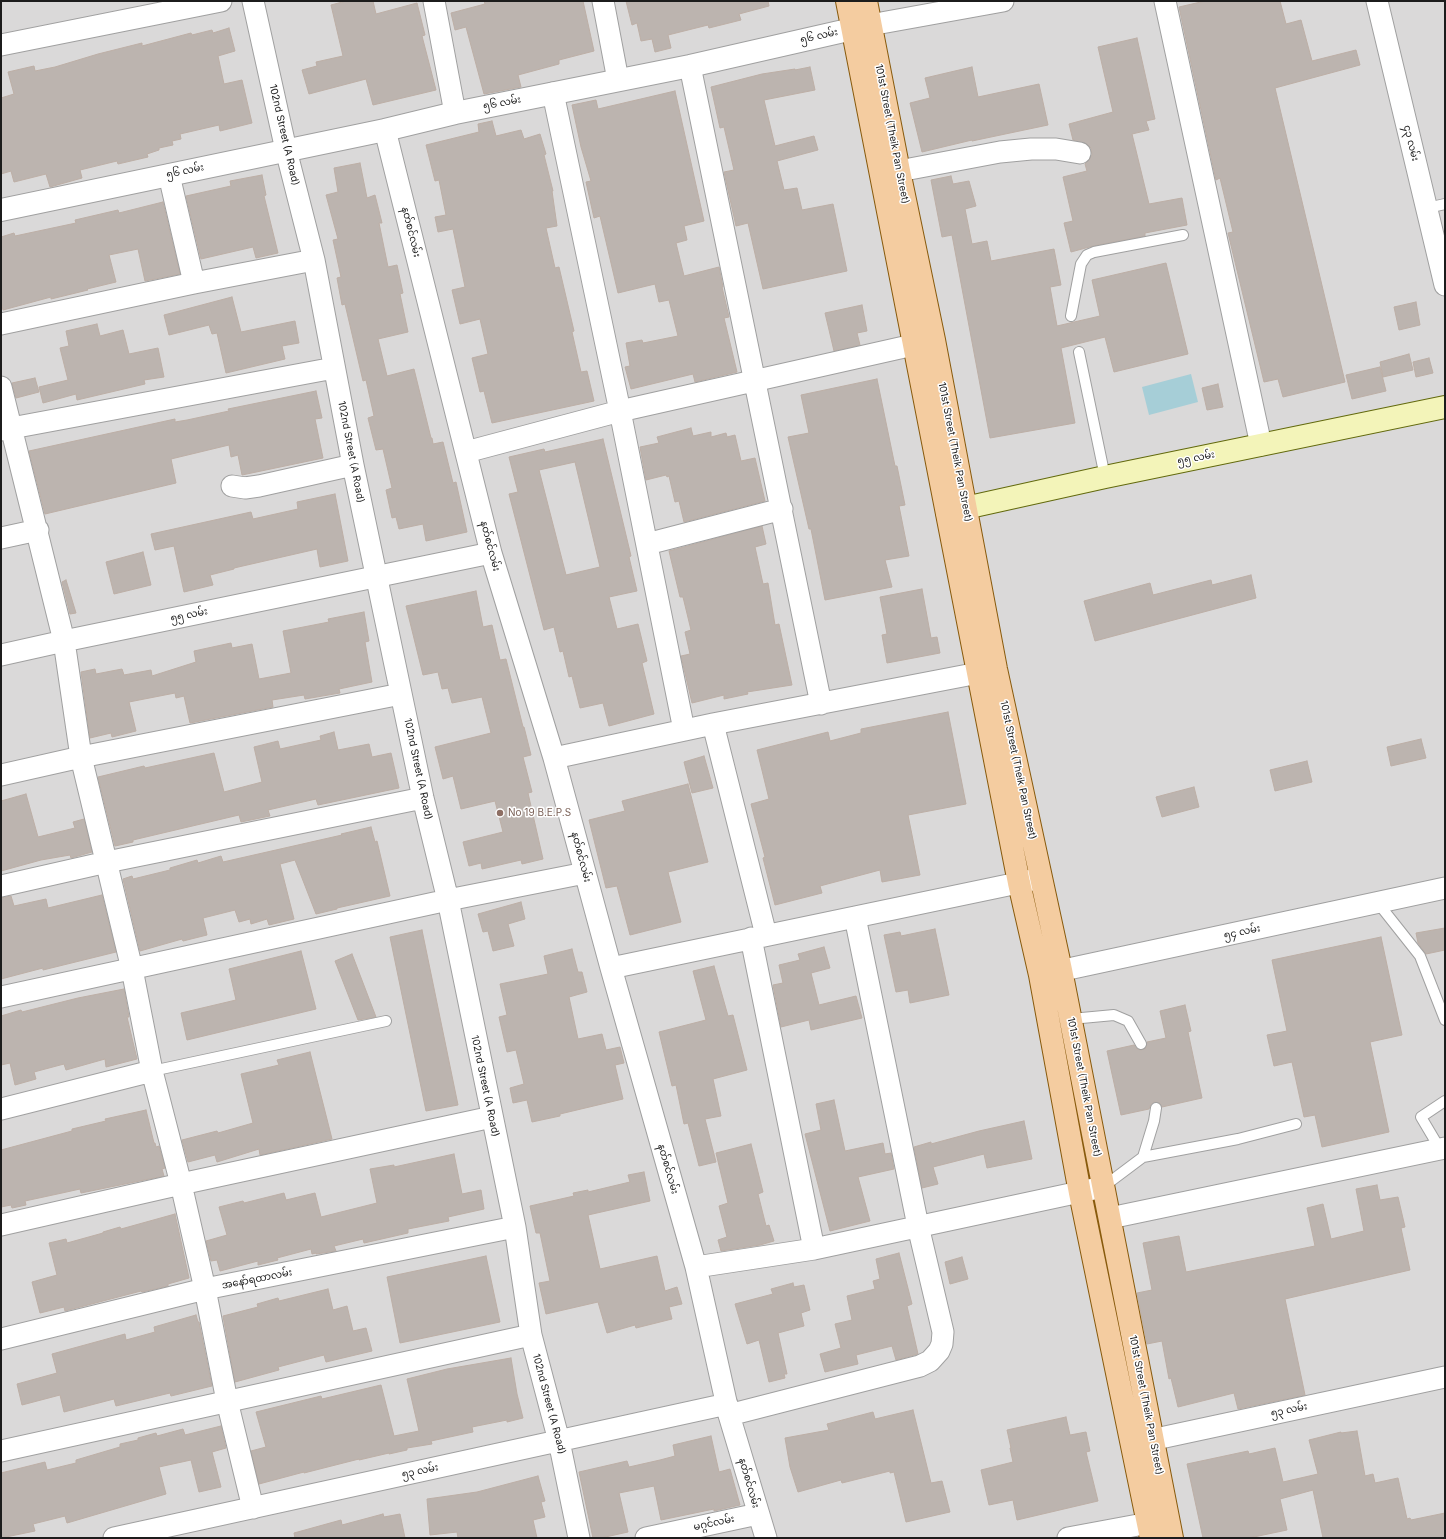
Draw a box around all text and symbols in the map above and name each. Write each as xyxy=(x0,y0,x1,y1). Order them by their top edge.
street label: ၅၆ လမ်း xyxy=(799,26,839,46)
street label: 101st Street (Theik Pan Street) xyxy=(873,63,911,205)
street label: 102nd Street (A Road) xyxy=(267,83,301,187)
street label: ၅၆ လမ်း xyxy=(482,93,522,113)
street label: ၄၃ လမ်း xyxy=(1401,124,1421,162)
street label: ၅၆ လမ်း xyxy=(165,161,205,181)
street label: နတ်စင်လမ်း xyxy=(399,205,423,259)
street label: 101st Street (Theik Pan Street) xyxy=(936,381,974,523)
street label: 102nd Street (A Road) xyxy=(335,400,367,504)
street label: ၅၅ လမ်း xyxy=(1176,449,1216,467)
street label: နတ်စင်လမ်း xyxy=(478,519,502,573)
street label: ၅၅ လမ်း xyxy=(169,605,209,625)
street label: 101st Street (Theik Pan Street) xyxy=(997,699,1039,841)
street label: 102nd Street (A Road) xyxy=(401,717,435,821)
place label: No 19 B.E.P.S xyxy=(508,807,571,819)
marker: No 19 B.E.P.S xyxy=(495,808,505,818)
street label: နတ်စင်လမ်း xyxy=(569,830,593,884)
street label: ၅၄ လမ်း xyxy=(1223,922,1261,942)
street label: 101st Street (Theik Pan Street) xyxy=(1065,1016,1103,1158)
street label: 102nd Street (A Road) xyxy=(468,1034,502,1138)
street label: နတ်စင်လမ်း xyxy=(655,1143,681,1195)
street label: အနော်ရထာလမ်း xyxy=(221,1266,293,1292)
street label: 101st Street (Theik Pan Street) xyxy=(1127,1334,1165,1476)
street label: 102nd Street (A Road) xyxy=(530,1352,568,1456)
street label: ၅၃ လမ်း xyxy=(1270,1400,1308,1420)
street label: နတ်စင်လမ်း xyxy=(736,1457,762,1509)
street label: ၅၃ လမ်း xyxy=(401,1461,439,1481)
street label: မဂ္ဂင်လမ်း xyxy=(692,1513,736,1533)

